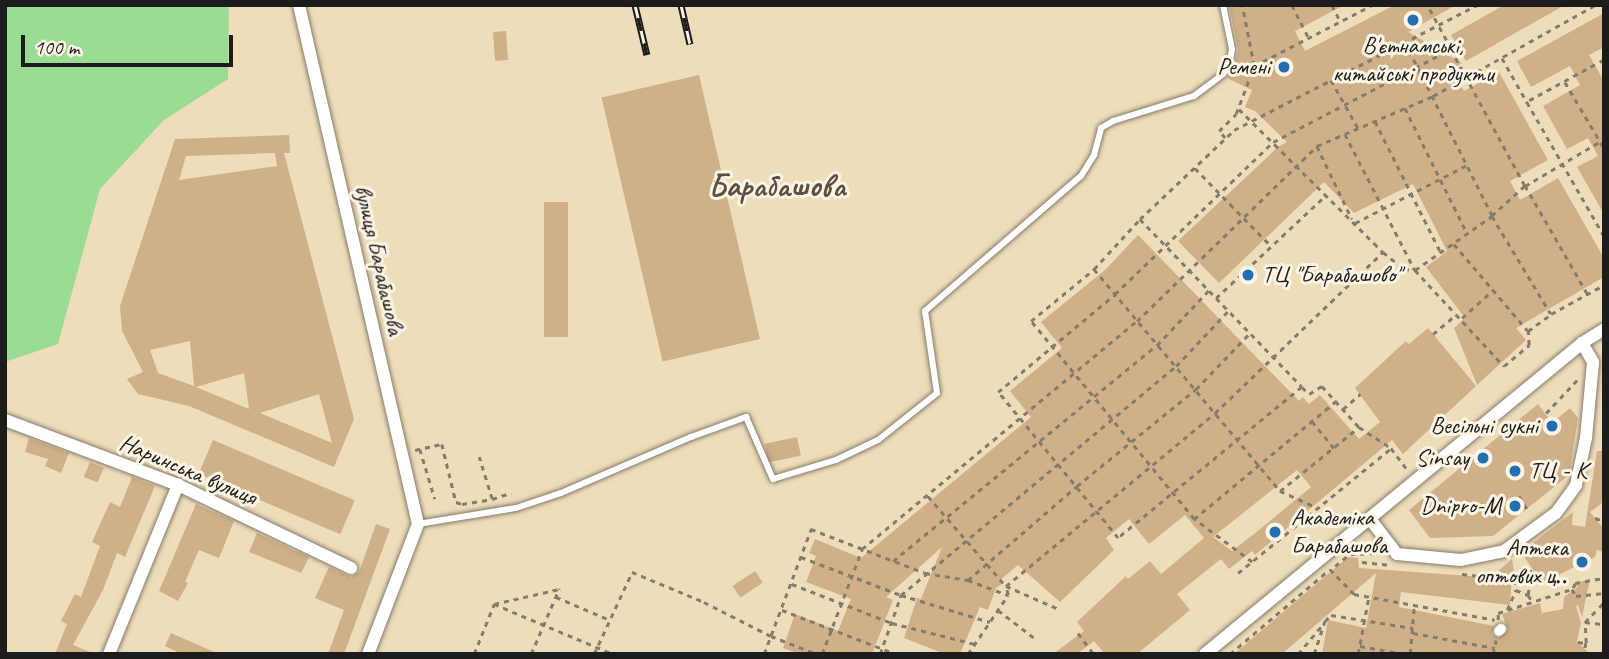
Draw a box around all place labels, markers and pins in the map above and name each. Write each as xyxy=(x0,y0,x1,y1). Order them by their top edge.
marker: В'єтнамські, китайські продукти xyxy=(1405,12,1421,28)
place label: В'єтнамські, китайські продукти xyxy=(1332,32,1494,88)
place label: Ремені xyxy=(1217,53,1270,81)
marker: Ремені xyxy=(1276,59,1292,75)
place label: ТЦ "Барабашово" xyxy=(1262,261,1401,289)
marker: ТЦ "Барабашово" xyxy=(1240,267,1256,283)
place label: Весільні сукні xyxy=(1430,412,1538,440)
marker: Весільні сукні xyxy=(1544,418,1560,434)
place label: Sinsay xyxy=(1416,444,1469,472)
marker: Sinsay xyxy=(1475,450,1491,466)
place label: ТЦ - К xyxy=(1529,457,1587,485)
marker: ТЦ - К xyxy=(1507,463,1523,479)
place label: Dnipro-M xyxy=(1421,492,1501,520)
marker: Dnipro-M xyxy=(1507,498,1523,514)
place label: Академіка Барабашова xyxy=(1291,504,1387,560)
marker: Академіка Барабашова xyxy=(1265,522,1285,542)
place label: Аптека оптових ц‥ xyxy=(1475,534,1568,590)
marker: Аптека оптових ц‥ xyxy=(1574,554,1590,570)

